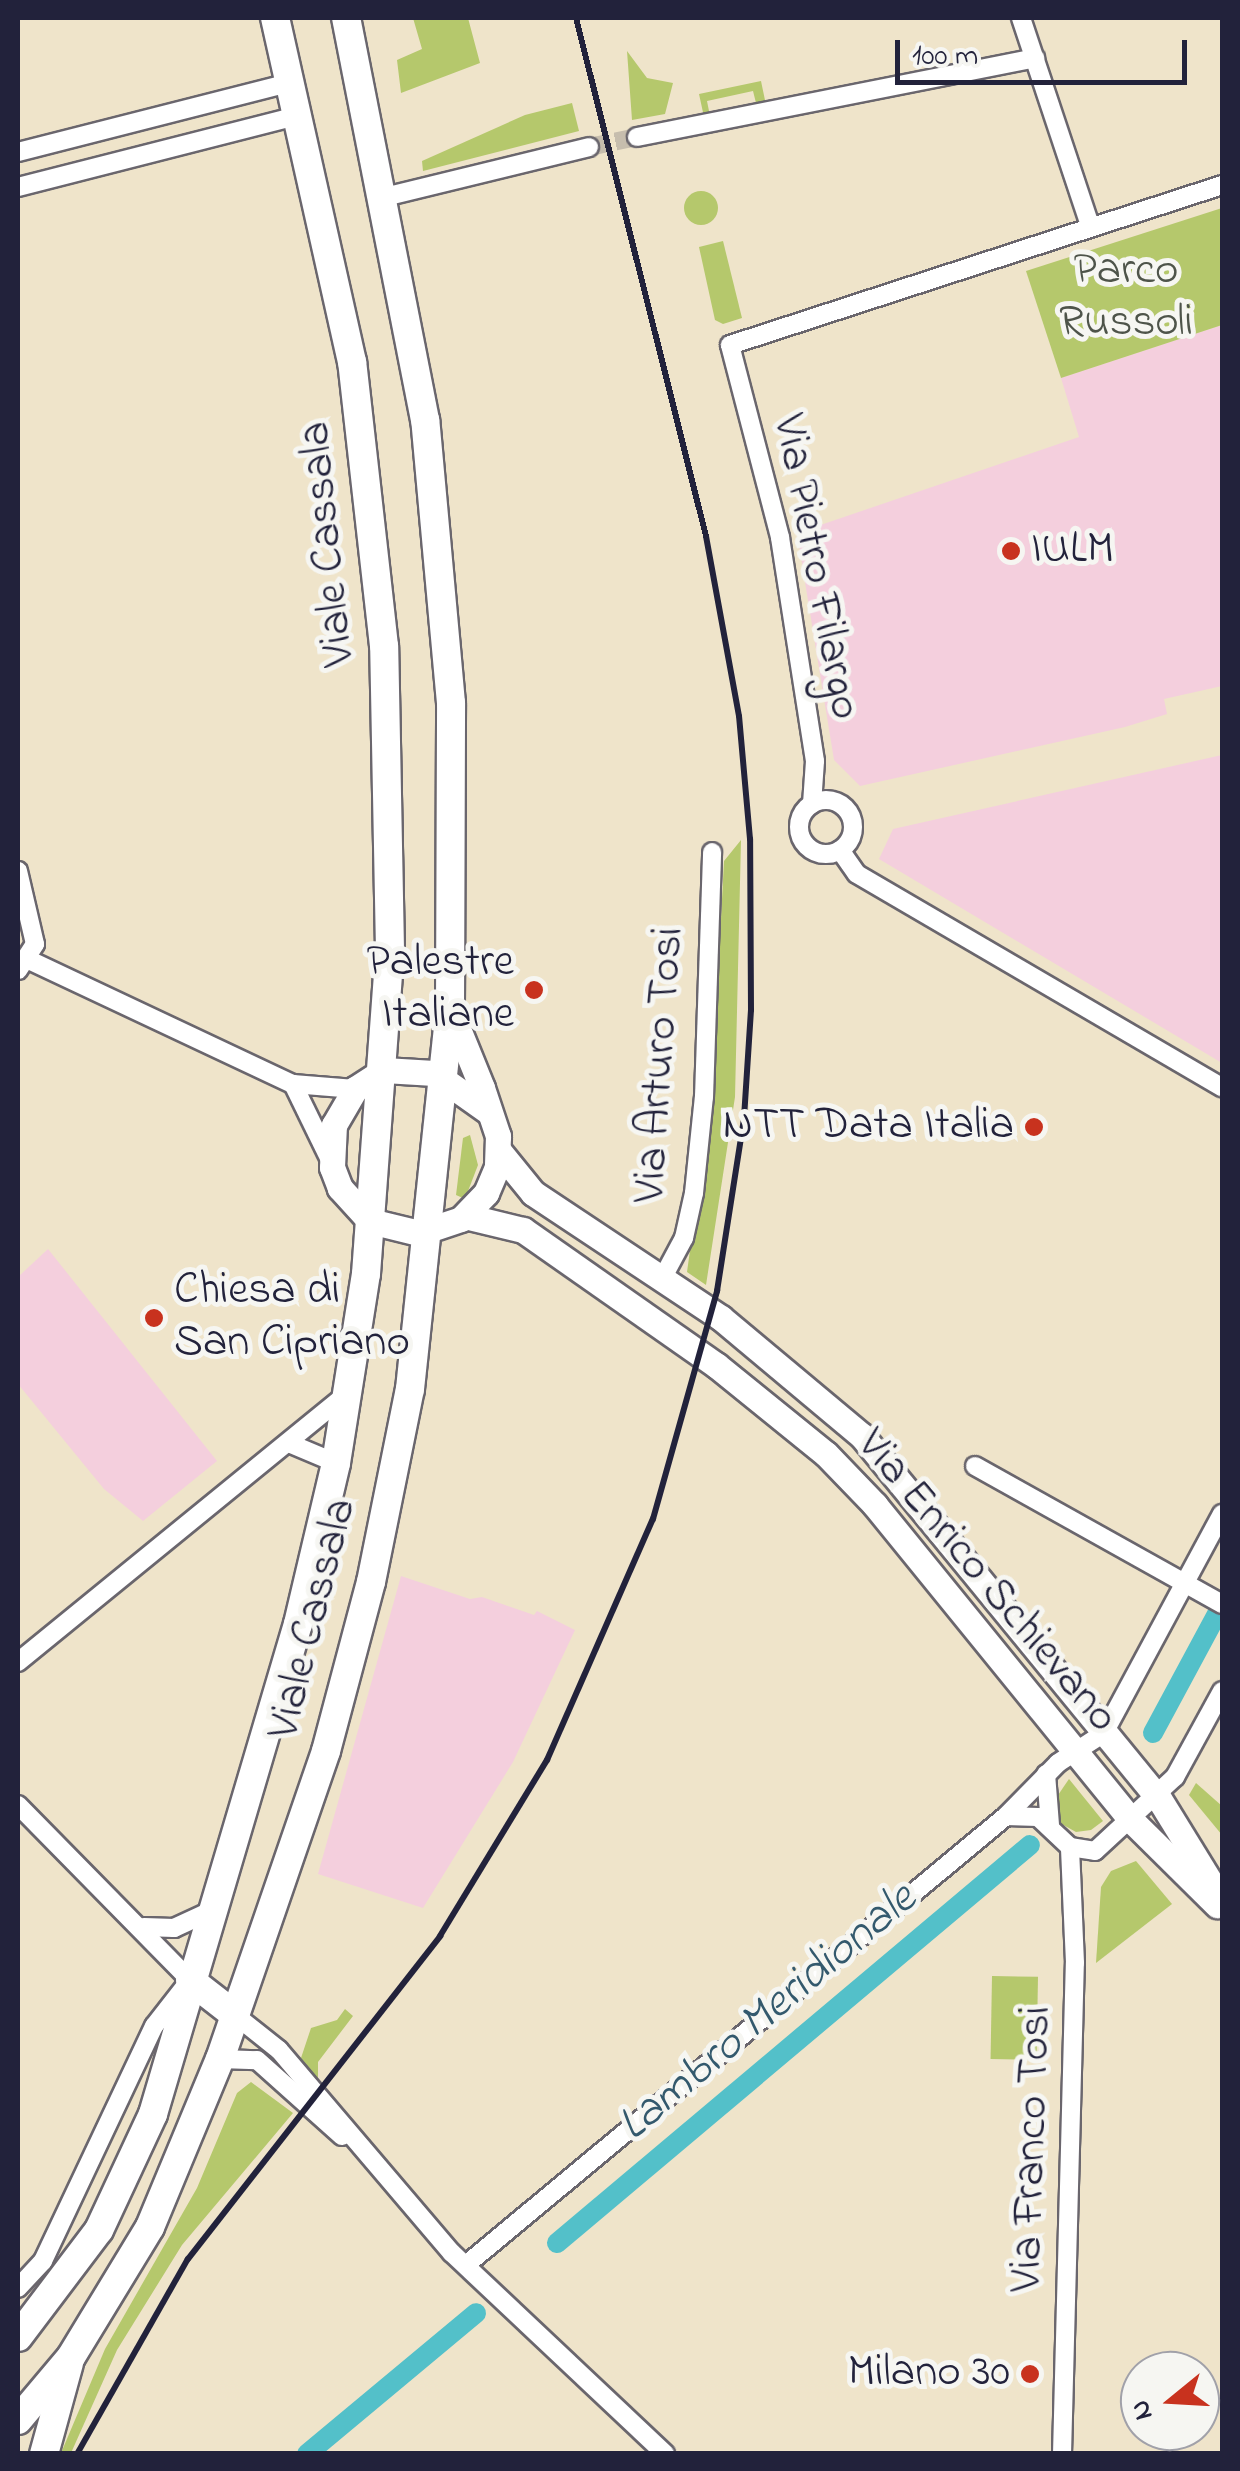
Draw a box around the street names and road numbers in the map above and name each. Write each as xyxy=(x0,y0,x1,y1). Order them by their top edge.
street label: Via Pietro Filargo xyxy=(759,410,871,724)
street label: Viale Cassala xyxy=(289,419,369,669)
street label: Via Arturo Tosi xyxy=(624,925,698,1205)
street label: Via Enrico Schievano xyxy=(844,1420,1128,1744)
street label: Viale Cassala xyxy=(258,1493,370,1745)
street label: Via Franco Tosi xyxy=(1001,2005,1065,2293)

